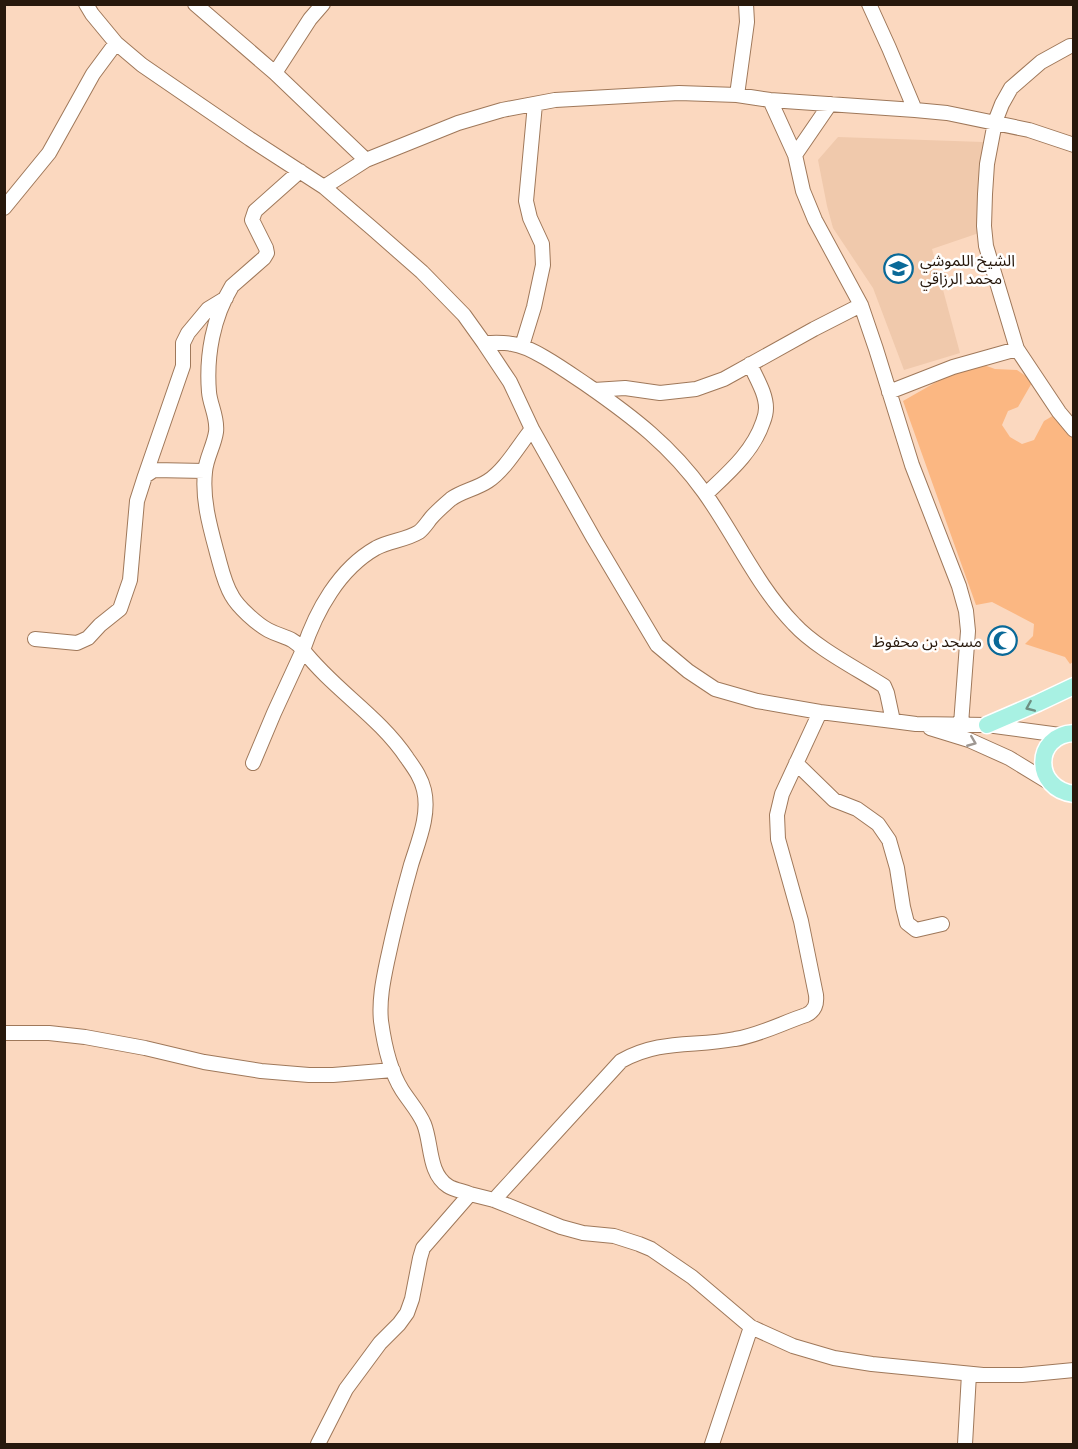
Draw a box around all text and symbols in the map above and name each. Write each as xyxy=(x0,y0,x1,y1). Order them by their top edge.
place label: الشيخ اللموشي محمد الرزاقي xyxy=(920,247,1015,291)
school or university icon: الشيخ اللموشي محمد الرزاقي xyxy=(883,253,915,285)
mosque icon: مسجد بن محفوظ xyxy=(987,625,1019,657)
place label: مسجد بن محفوظ xyxy=(872,628,982,652)
one-way arrow xyxy=(1026,700,1037,712)
one-way arrow xyxy=(965,735,976,747)

